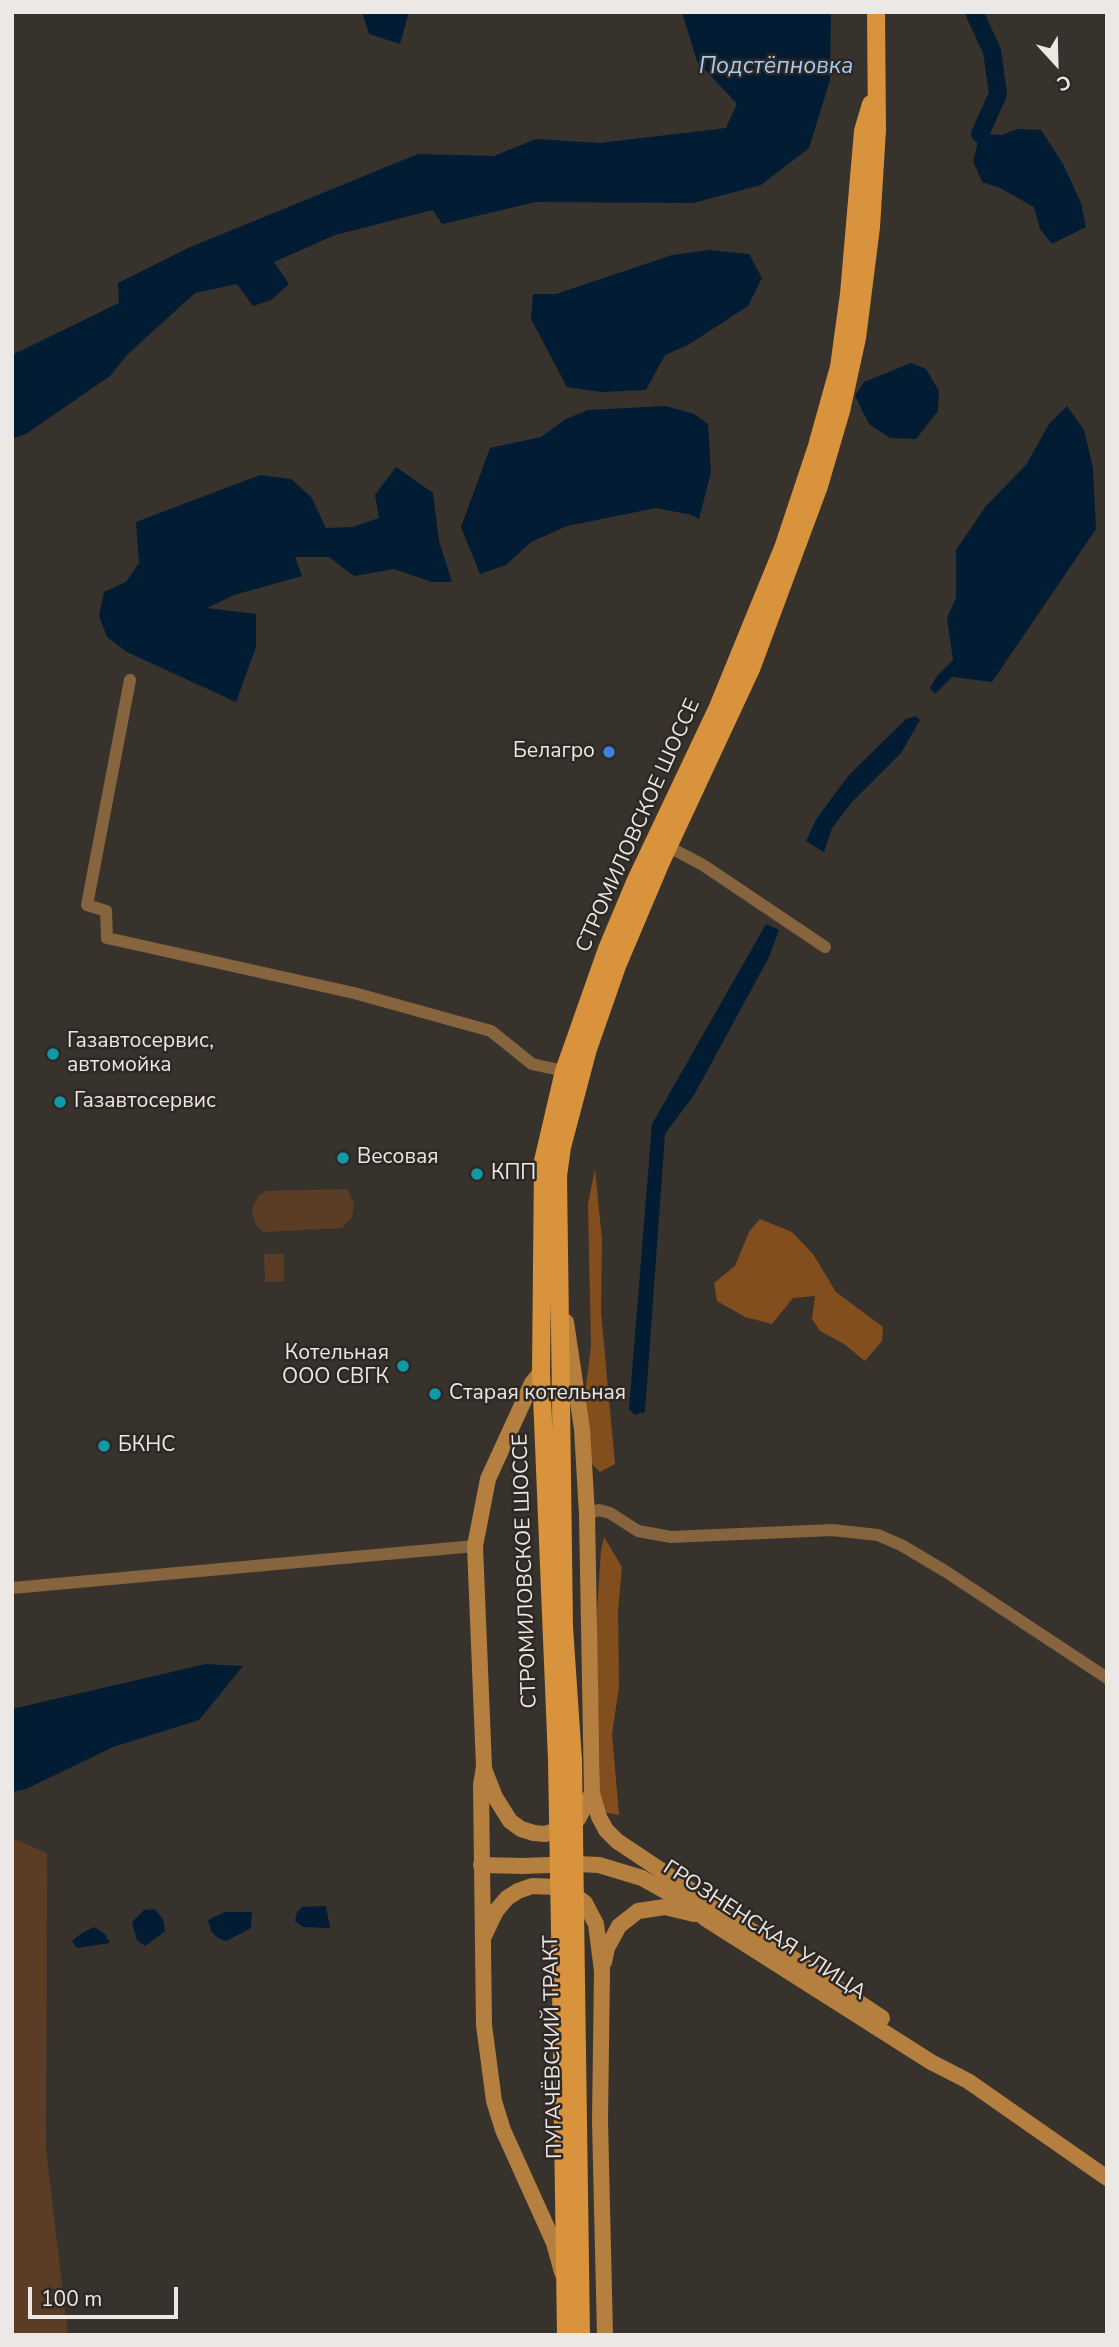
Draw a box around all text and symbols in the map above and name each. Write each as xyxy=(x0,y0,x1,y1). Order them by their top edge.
north arrow xyxy=(1021,28,1091,98)
water label: Подстёпновка xyxy=(699,53,853,81)
text: С xyxy=(1053,68,1075,97)
street label: СТРОМИЛОВСКОЕ ШОССЕ xyxy=(572,695,706,957)
place label: Белагро xyxy=(513,739,595,765)
marker: Белагро xyxy=(601,744,617,760)
place label: Газавтосервис, автомойка xyxy=(67,1029,214,1079)
marker: Газавтосервис, автомойка xyxy=(45,1046,61,1062)
place label: Газавтосервис xyxy=(74,1089,216,1115)
marker: Газавтосервис xyxy=(52,1094,68,1110)
place label: Весовая xyxy=(357,1145,439,1171)
marker: Весовая xyxy=(335,1150,351,1166)
place label: КПП xyxy=(491,1161,536,1187)
marker: КПП xyxy=(469,1166,485,1182)
place label: Котельная ООО СВГК xyxy=(282,1341,389,1391)
marker: Котельная ООО СВГК xyxy=(395,1358,411,1374)
place label: Старая котельная xyxy=(449,1381,626,1407)
marker: Старая котельная xyxy=(427,1386,443,1402)
place label: БКНС xyxy=(118,1433,175,1459)
street label: СТРОМИЛОВСКОЕ ШОССЕ xyxy=(509,1433,543,1709)
marker: БКНС xyxy=(96,1438,112,1454)
street label: ГРОЗНЕНСКАЯ УЛИЦА xyxy=(658,1856,870,2006)
street label: ПУГАЧЁВСКИЙ ТРАКТ xyxy=(539,1935,569,2159)
scale bar xyxy=(32,2274,182,2318)
text: 100 m xyxy=(41,2285,102,2313)

